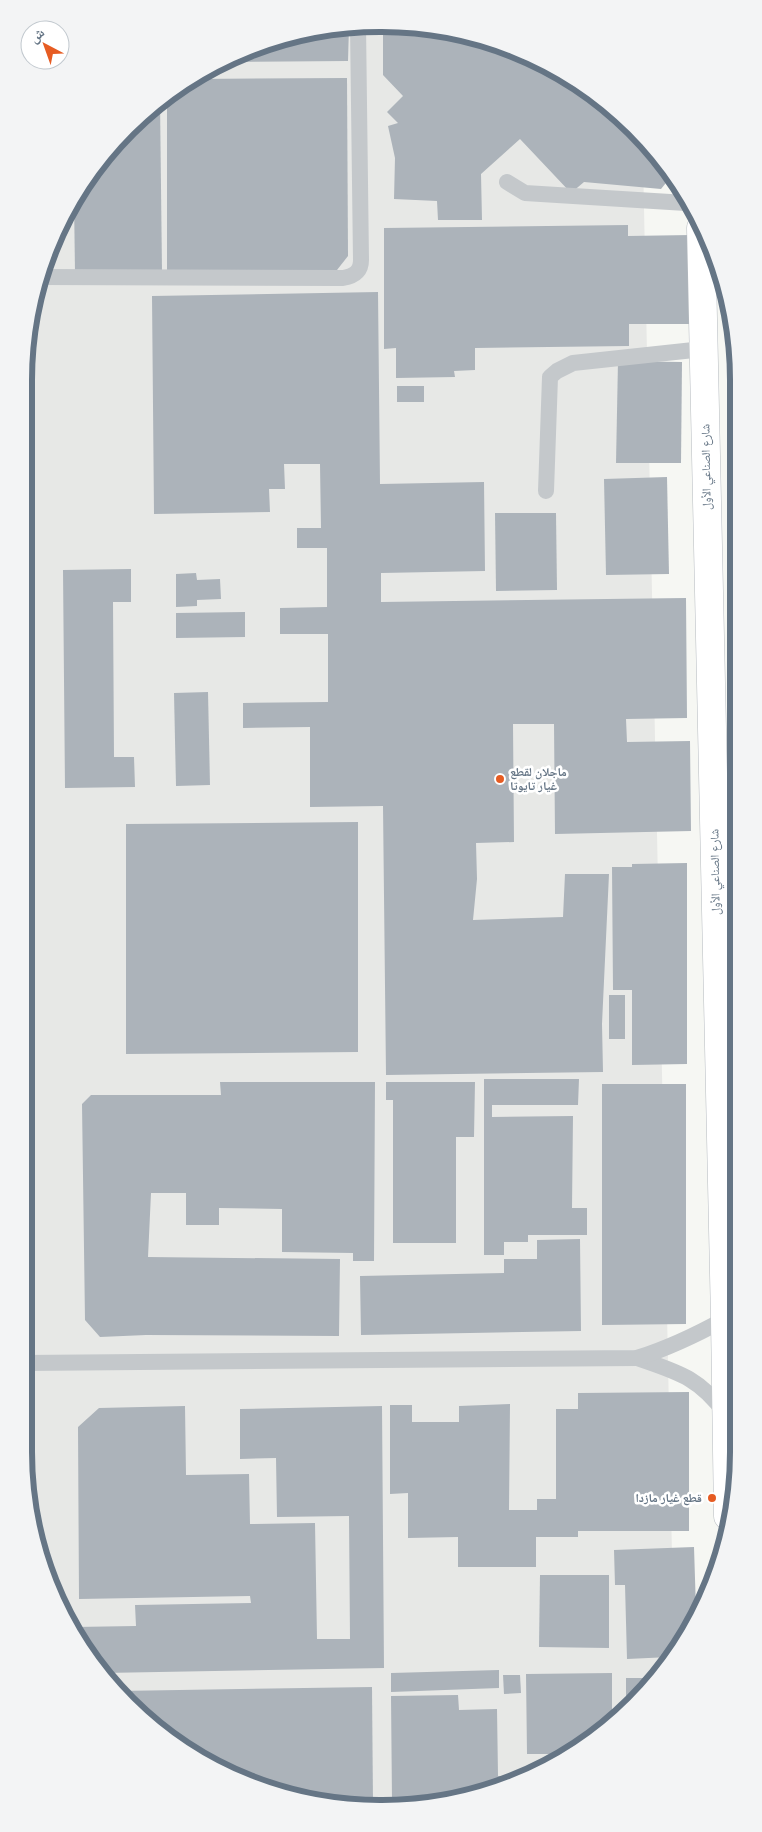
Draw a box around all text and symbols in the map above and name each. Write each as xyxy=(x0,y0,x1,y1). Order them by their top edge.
north arrow xyxy=(20,20,70,70)
text: ش xyxy=(25,23,49,48)
street label: شارع الصناعي الأول xyxy=(697,424,717,510)
place label: ماجلان لقطع غيار تايوتا xyxy=(510,764,567,794)
marker: ماجلان لقطع غيار تايوتا xyxy=(494,773,506,785)
street label: شارع الصناعي الأول xyxy=(706,829,726,915)
place label: قطع غيار مازدا xyxy=(635,1490,702,1506)
marker: قطع غيار مازدا xyxy=(706,1492,718,1504)

